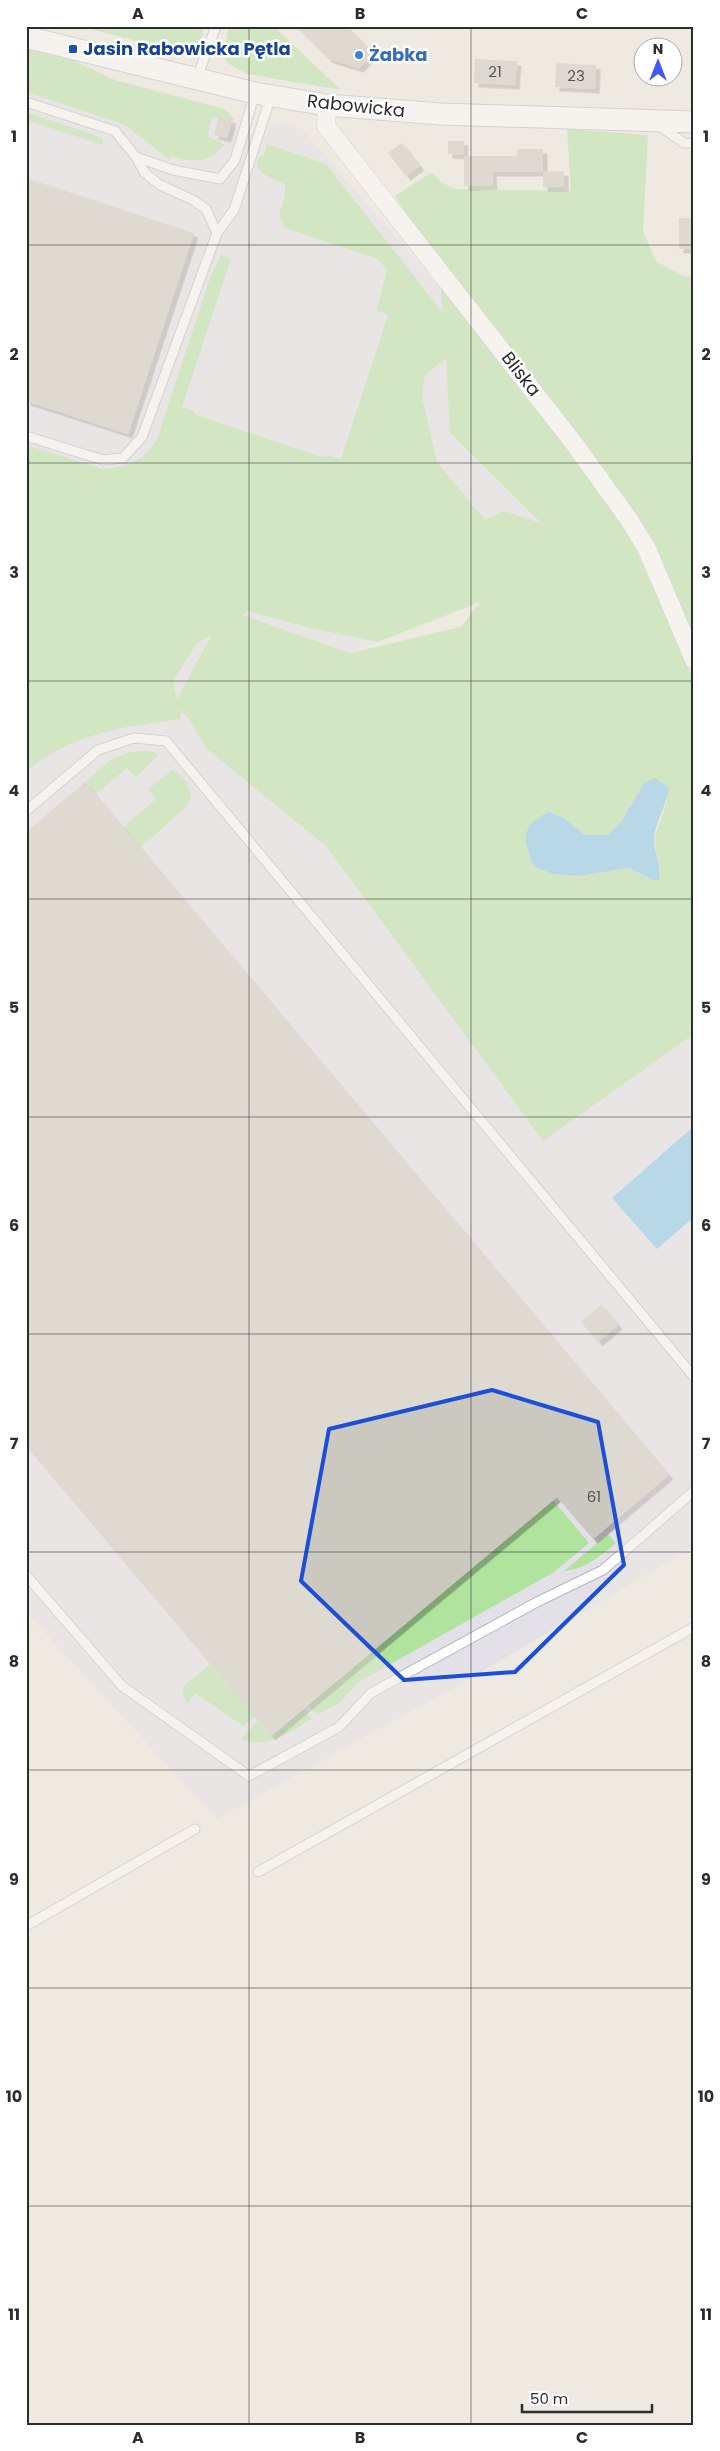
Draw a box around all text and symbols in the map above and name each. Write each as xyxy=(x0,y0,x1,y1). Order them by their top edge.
text: A xyxy=(132,2,144,25)
text: B xyxy=(355,2,365,25)
text: C xyxy=(576,2,588,25)
place label: Jasin Rabowicka Pętla xyxy=(83,36,291,61)
north arrow xyxy=(632,38,682,88)
text: N xyxy=(653,39,663,59)
place label: Żabka xyxy=(369,42,428,67)
marker: Jasin Rabowicka Pętla xyxy=(67,43,79,55)
marker: Żabka xyxy=(353,49,365,61)
house number: 21 xyxy=(488,61,502,82)
house number: 23 xyxy=(567,65,585,86)
street label: Rabowicka xyxy=(306,88,406,123)
text: 1 xyxy=(11,125,17,148)
text: 1 xyxy=(703,125,709,148)
text: 2 xyxy=(9,343,19,366)
text: 2 xyxy=(701,343,711,366)
street label: Bliska xyxy=(496,346,547,401)
text: 3 xyxy=(9,561,19,584)
text: 3 xyxy=(701,561,711,584)
text: 4 xyxy=(9,779,20,802)
text: 4 xyxy=(701,779,712,802)
text: 5 xyxy=(9,996,19,1019)
text: 5 xyxy=(701,996,711,1019)
text: 6 xyxy=(9,1214,19,1237)
text: 6 xyxy=(701,1214,711,1237)
text: 7 xyxy=(10,1432,19,1455)
text: 7 xyxy=(702,1432,711,1455)
house number: 61 xyxy=(587,1486,601,1507)
text: 8 xyxy=(9,1650,19,1673)
text: 8 xyxy=(701,1650,711,1673)
text: 9 xyxy=(9,1868,19,1891)
text: 9 xyxy=(701,1868,711,1891)
text: 10 xyxy=(6,2085,22,2108)
text: 10 xyxy=(698,2085,714,2108)
text: 11 xyxy=(8,2303,20,2326)
text: 11 xyxy=(700,2303,712,2326)
scale bar xyxy=(522,2381,652,2413)
text: 50 m xyxy=(530,2388,568,2409)
text: A xyxy=(132,2426,144,2449)
text: B xyxy=(355,2426,365,2449)
text: C xyxy=(576,2426,588,2449)

